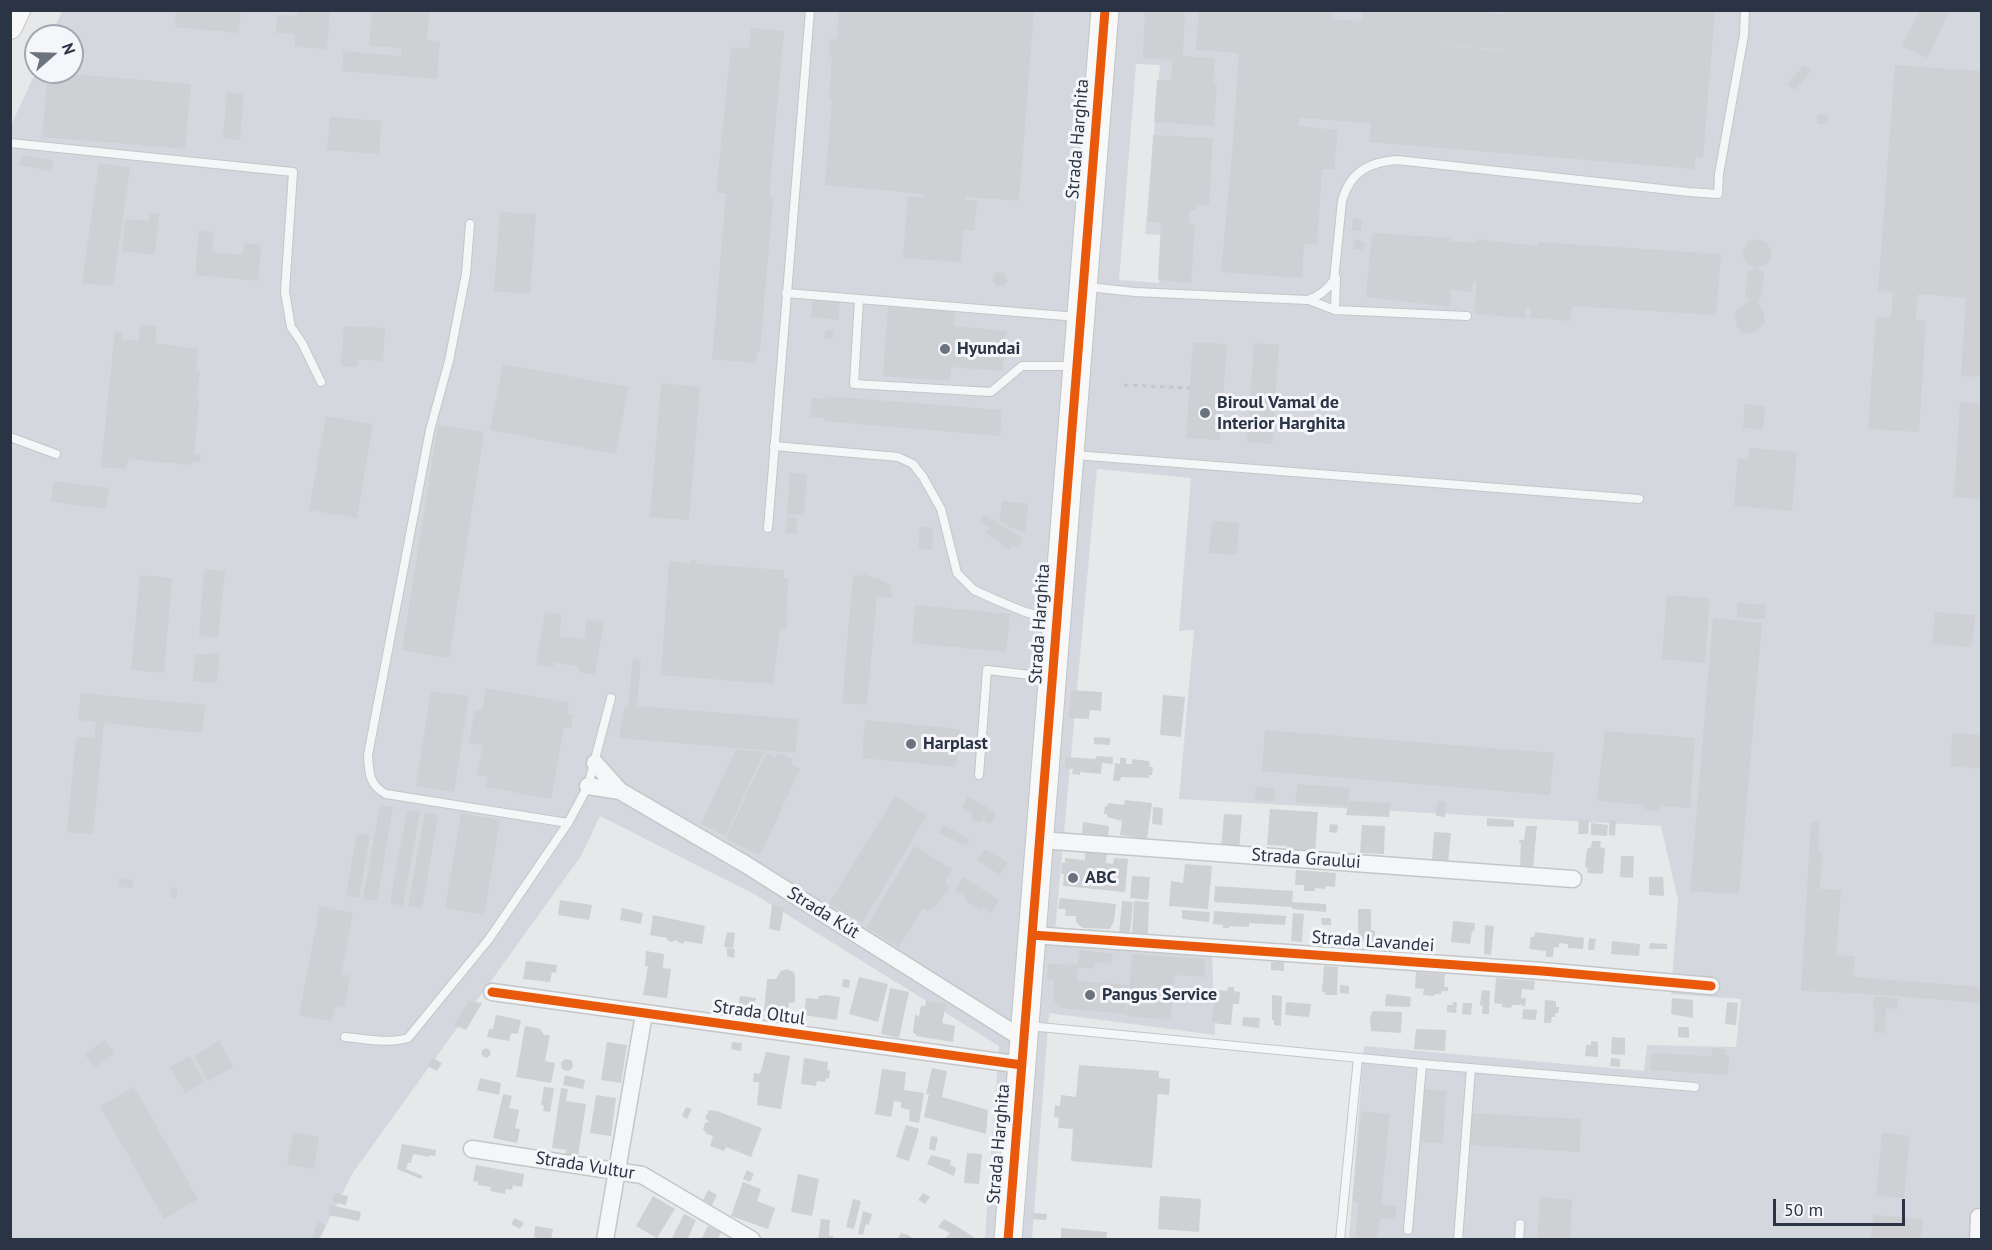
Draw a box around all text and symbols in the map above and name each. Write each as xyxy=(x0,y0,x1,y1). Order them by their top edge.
north arrow xyxy=(24,24,84,84)
text: N xyxy=(58,40,80,57)
street label: Strada Harghita xyxy=(1062,78,1094,200)
place label: Hyundai xyxy=(957,338,1020,360)
marker: Hyundai xyxy=(938,342,952,356)
place label: Biroul Vamal de Interior Harghita xyxy=(1217,392,1345,434)
marker: Biroul Vamal de Interior Harghita xyxy=(1198,406,1212,420)
street label: Strada Harghita xyxy=(1025,563,1055,685)
place label: Harplast xyxy=(923,733,988,755)
marker: Harplast xyxy=(904,737,918,751)
street label: Strada Graului xyxy=(1251,844,1361,874)
place label: ABC xyxy=(1085,867,1117,889)
marker: ABC xyxy=(1066,871,1080,885)
street label: Strada Kút xyxy=(783,882,863,944)
street label: Strada Lavandei xyxy=(1311,927,1435,957)
place label: Pangus Service xyxy=(1102,984,1217,1006)
marker: Pangus Service xyxy=(1083,988,1097,1002)
street label: Strada Oltul xyxy=(712,996,806,1030)
street label: Strada Harghita xyxy=(983,1083,1015,1205)
street label: Strada Vultur xyxy=(534,1147,636,1185)
scale bar xyxy=(1776,1187,1908,1225)
text: 50 m xyxy=(1784,1198,1823,1221)

